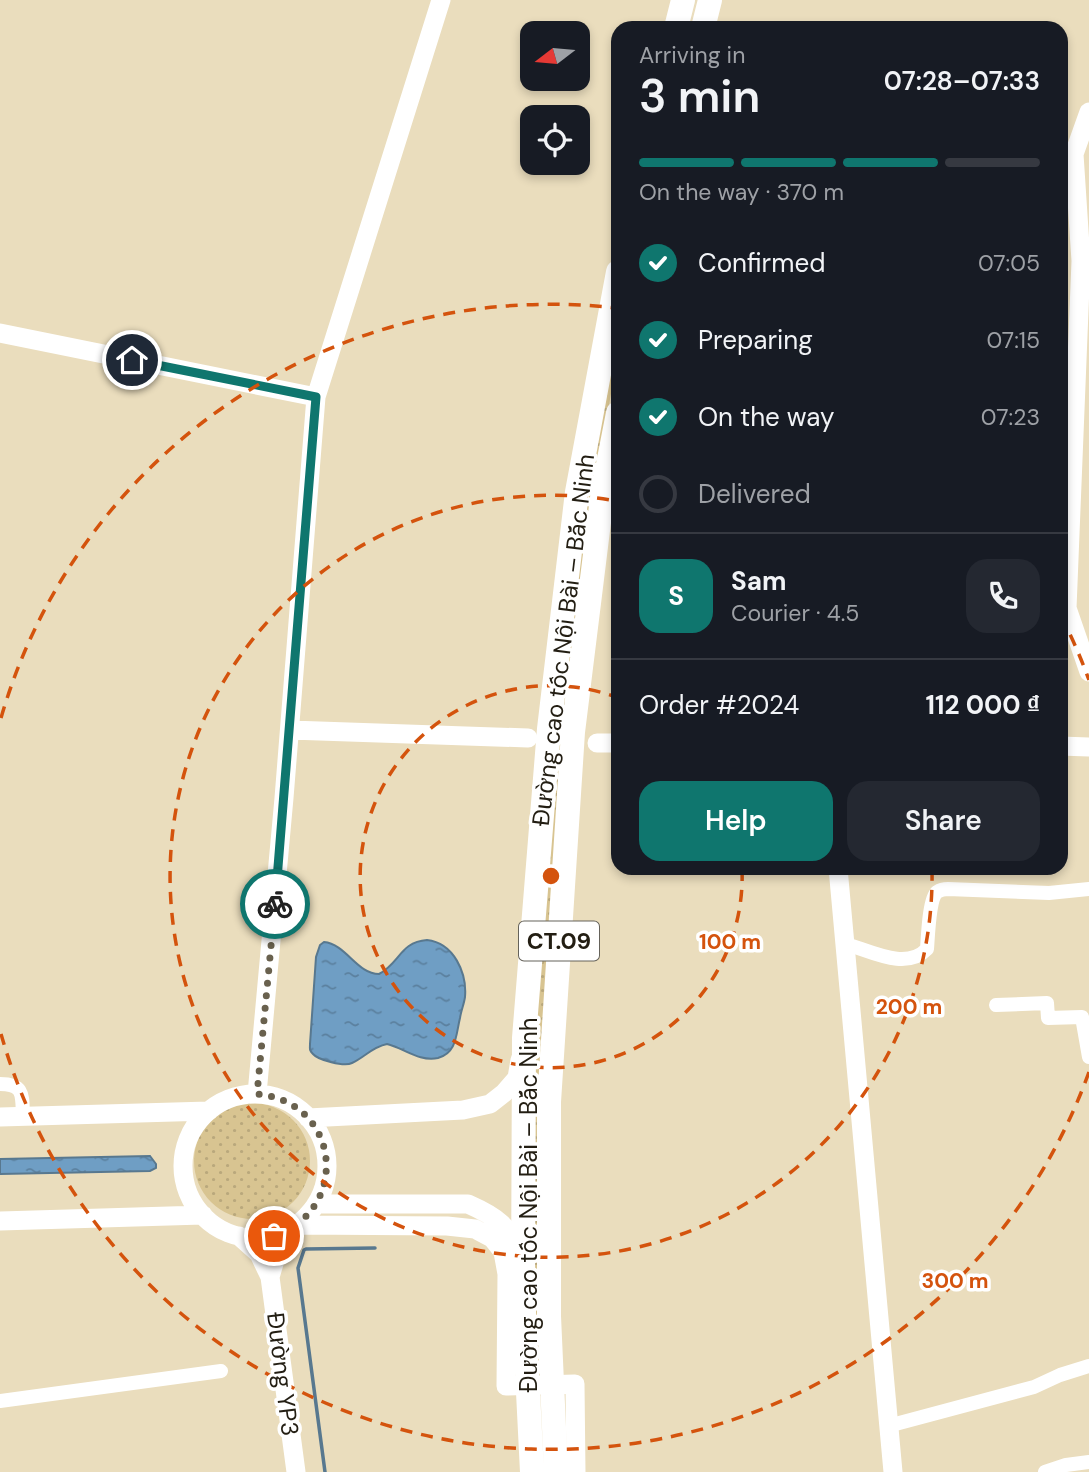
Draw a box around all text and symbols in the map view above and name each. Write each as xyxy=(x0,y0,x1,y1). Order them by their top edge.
north arrow xyxy=(520,21,590,91)
map controls xyxy=(520,21,590,175)
text: Arriving in xyxy=(639,40,745,70)
text: 07:28–07:33 xyxy=(884,64,1040,98)
text: 3 min xyxy=(639,66,760,126)
button: locate xyxy=(520,105,590,175)
text: On the way · 370 m xyxy=(639,177,844,207)
icon: check xyxy=(639,244,677,282)
text: Confirmed xyxy=(698,246,825,280)
text: 07:05 xyxy=(978,248,1040,278)
icon: check xyxy=(639,321,677,359)
text: Preparing xyxy=(698,323,813,357)
text: 07:15 xyxy=(986,325,1040,355)
pin xyxy=(102,330,162,390)
icon: home xyxy=(113,341,151,379)
icon: check xyxy=(639,398,677,436)
text: On the way xyxy=(698,400,834,434)
text: 07:23 xyxy=(981,402,1040,432)
street label: Đường cao tốc Nội Bài – Bắc Ninh xyxy=(525,452,601,828)
text: Delivered xyxy=(698,477,811,511)
button: phone xyxy=(966,559,1040,633)
text: Sam xyxy=(731,564,786,598)
text: S xyxy=(668,579,684,613)
text: Courier · 4.5 xyxy=(731,598,859,628)
text: Order #2024 xyxy=(639,688,799,722)
text: 112 000 ₫ xyxy=(926,688,1040,722)
button: Help xyxy=(639,781,833,861)
button: Share xyxy=(847,781,1040,861)
centre of rings xyxy=(539,864,563,888)
courier xyxy=(240,869,310,939)
icon: bike xyxy=(256,885,294,923)
road number: CT.09 xyxy=(519,922,599,960)
text: 100 m xyxy=(699,928,761,956)
text: 200 m xyxy=(876,993,942,1021)
street label: Đường cao tốc Nội Bài – Bắc Ninh xyxy=(513,1018,544,1392)
pin xyxy=(244,1206,304,1266)
icon: bag xyxy=(255,1217,293,1255)
text: 300 m xyxy=(922,1267,988,1295)
street label: Đường YP3 xyxy=(260,1310,306,1438)

